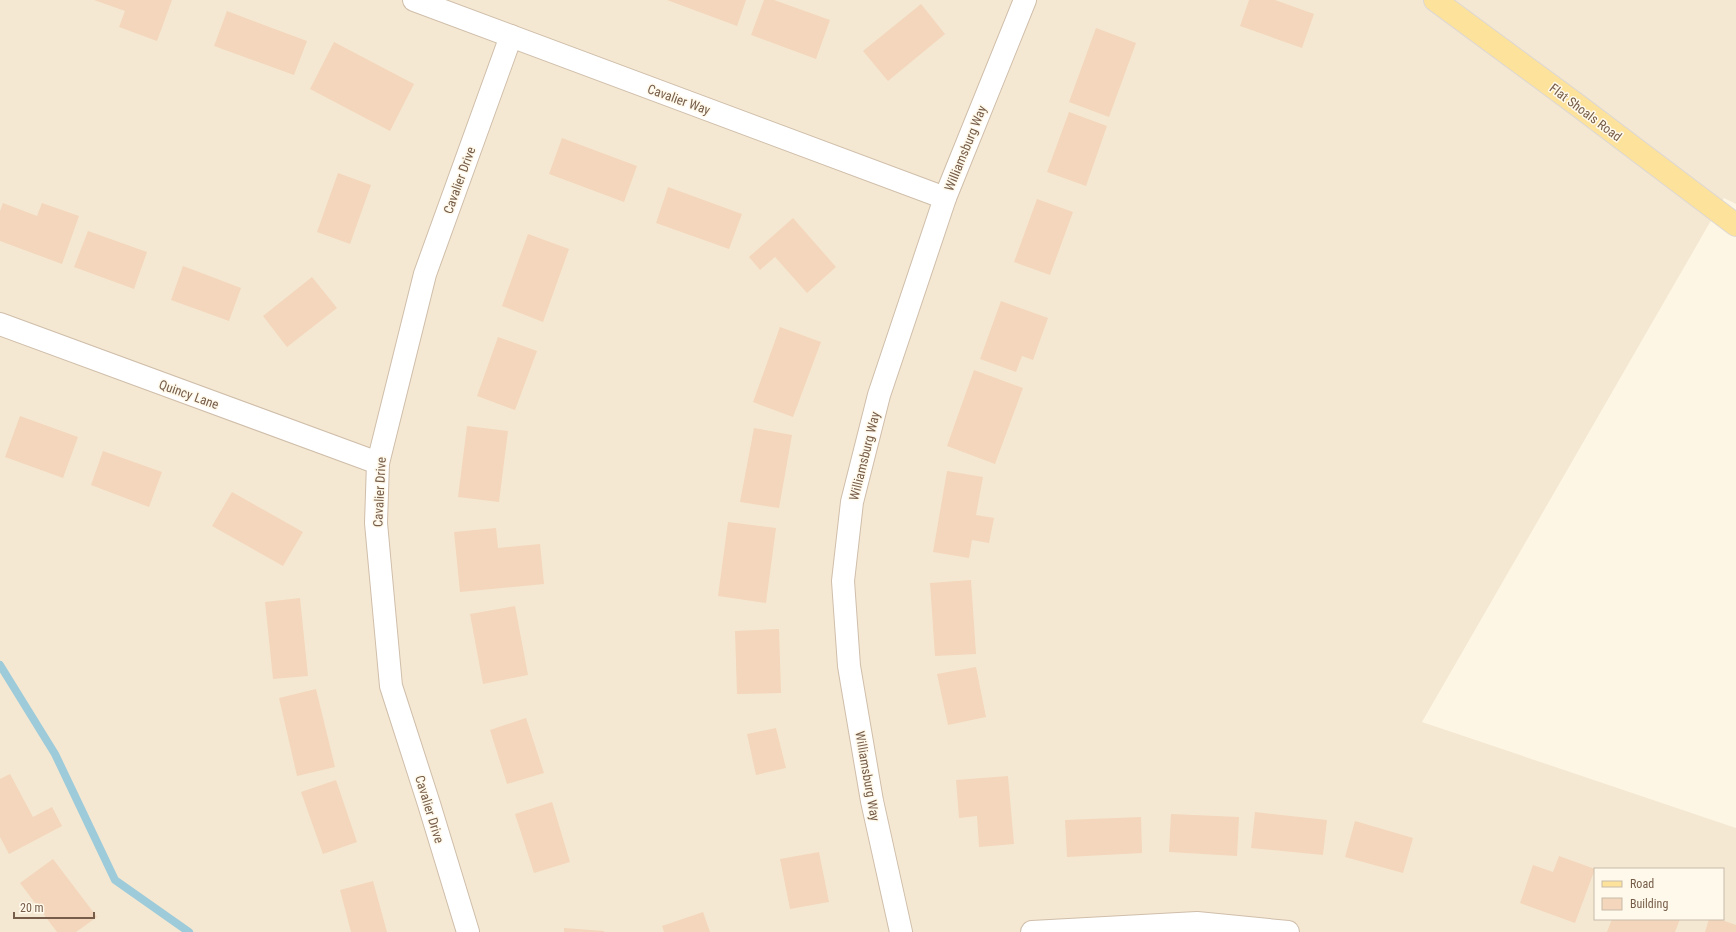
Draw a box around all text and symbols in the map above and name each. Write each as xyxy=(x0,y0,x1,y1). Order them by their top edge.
street label: Cavalier Way xyxy=(646,81,713,118)
street label: Flat Shoals Road xyxy=(1547,81,1625,144)
street label: Williamsburg Way xyxy=(941,103,990,193)
street label: Cavalier Drive xyxy=(440,145,479,216)
street label: Quincy Lane xyxy=(157,377,221,412)
street label: Williamsburg Way xyxy=(846,410,883,502)
street label: Cavalier Drive xyxy=(370,457,389,527)
street label: Williamsburg Way xyxy=(852,730,883,823)
street label: Cavalier Drive xyxy=(412,773,447,845)
legend xyxy=(1594,868,1724,920)
text: Road xyxy=(1630,877,1654,891)
scale bar xyxy=(14,894,94,920)
text: Building xyxy=(1630,897,1668,911)
text: 20 m xyxy=(20,901,44,915)

